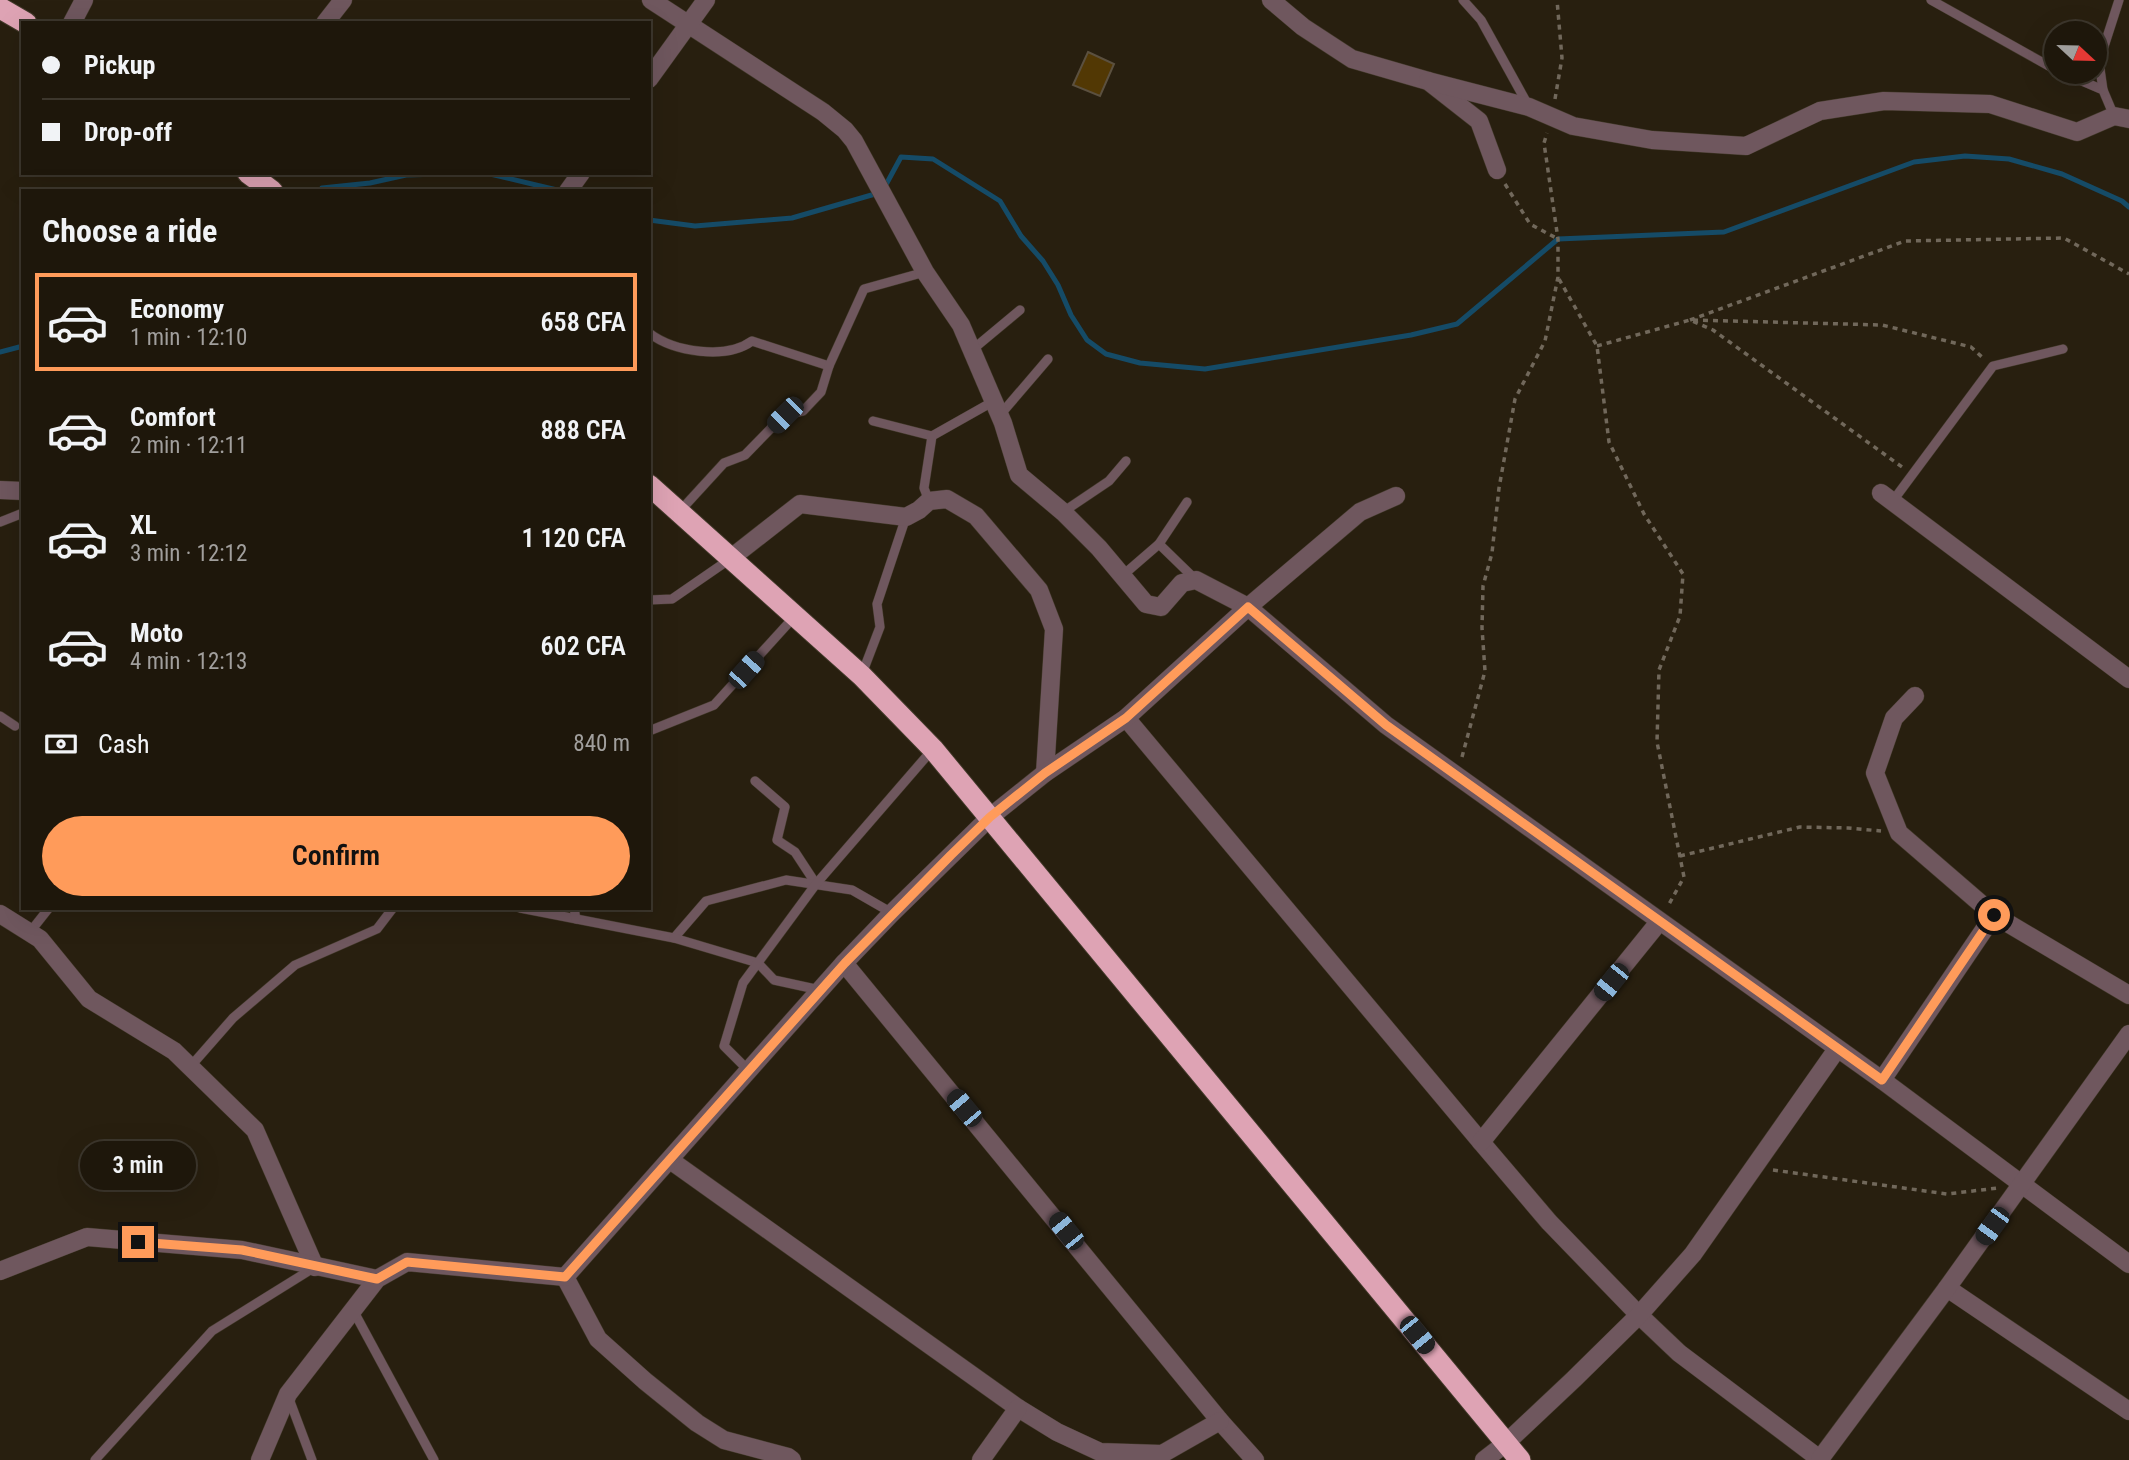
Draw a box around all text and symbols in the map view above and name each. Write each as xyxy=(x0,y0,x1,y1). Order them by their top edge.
north arrow xyxy=(2044,21,2107,84)
map controls xyxy=(2044,21,2107,84)
text: Pickup xyxy=(84,50,155,80)
text: Drop-off xyxy=(84,117,172,147)
text: Choose a ride xyxy=(42,212,217,250)
icon: car xyxy=(46,291,109,354)
text: Economy xyxy=(130,294,224,324)
text: 658 CFA xyxy=(541,307,626,337)
text: 1 min · 12:10 xyxy=(130,324,247,351)
car xyxy=(763,393,808,437)
icon: car xyxy=(46,399,109,462)
text: Comfort xyxy=(130,402,216,432)
text: 888 CFA xyxy=(541,415,626,445)
text: 2 min · 12:11 xyxy=(130,432,247,459)
icon: car xyxy=(46,507,109,570)
text: XL xyxy=(130,510,157,540)
text: 1 120 CFA xyxy=(521,523,626,553)
text: 3 min · 12:12 xyxy=(130,540,247,567)
icon: car xyxy=(46,615,109,678)
text: Moto xyxy=(130,618,183,648)
text: 602 CFA xyxy=(541,631,626,661)
car xyxy=(725,647,768,693)
text: 4 min · 12:13 xyxy=(130,648,247,675)
icon: cash xyxy=(42,725,80,763)
text: Cash xyxy=(98,729,150,759)
text: 840 m xyxy=(573,730,630,757)
button: Confirm xyxy=(42,816,630,896)
route start xyxy=(1978,899,2010,931)
car xyxy=(1590,959,1633,1005)
car xyxy=(943,1085,986,1131)
callout: 3 min xyxy=(80,1140,196,1190)
text: 3 min xyxy=(113,1152,163,1179)
car xyxy=(1972,1203,2013,1249)
car xyxy=(1045,1208,1088,1254)
route end xyxy=(122,1226,154,1258)
car xyxy=(1396,1312,1439,1358)

